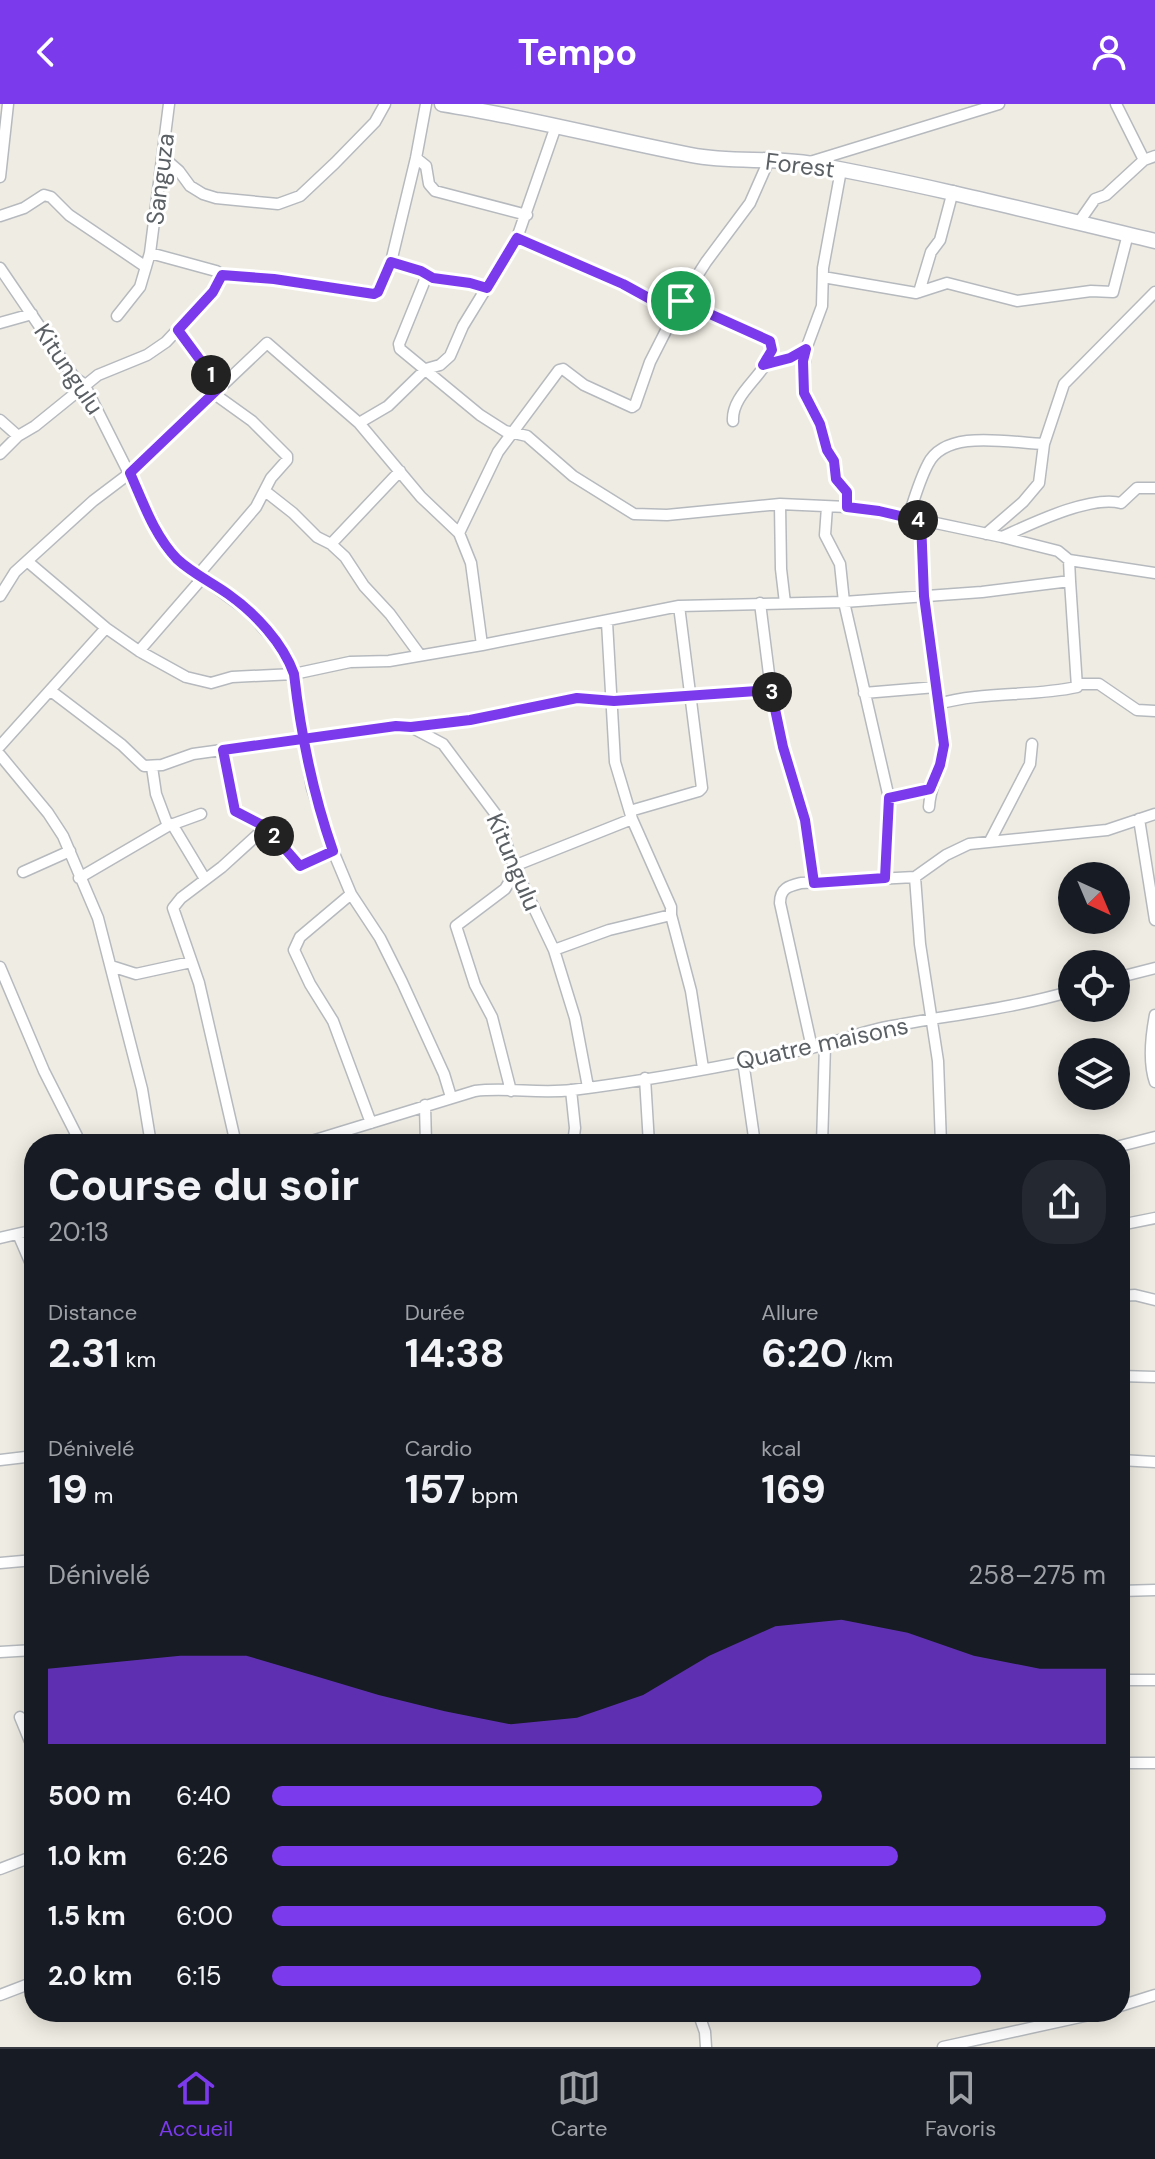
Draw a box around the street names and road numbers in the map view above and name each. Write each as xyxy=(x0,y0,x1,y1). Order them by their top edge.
street label: Sanguza xyxy=(139,131,181,227)
street label: Forest xyxy=(764,145,836,185)
street label: Kitungulu xyxy=(27,318,111,420)
street label: Kitungulu xyxy=(480,809,548,915)
street label: Quatre maisons xyxy=(733,1010,911,1076)

